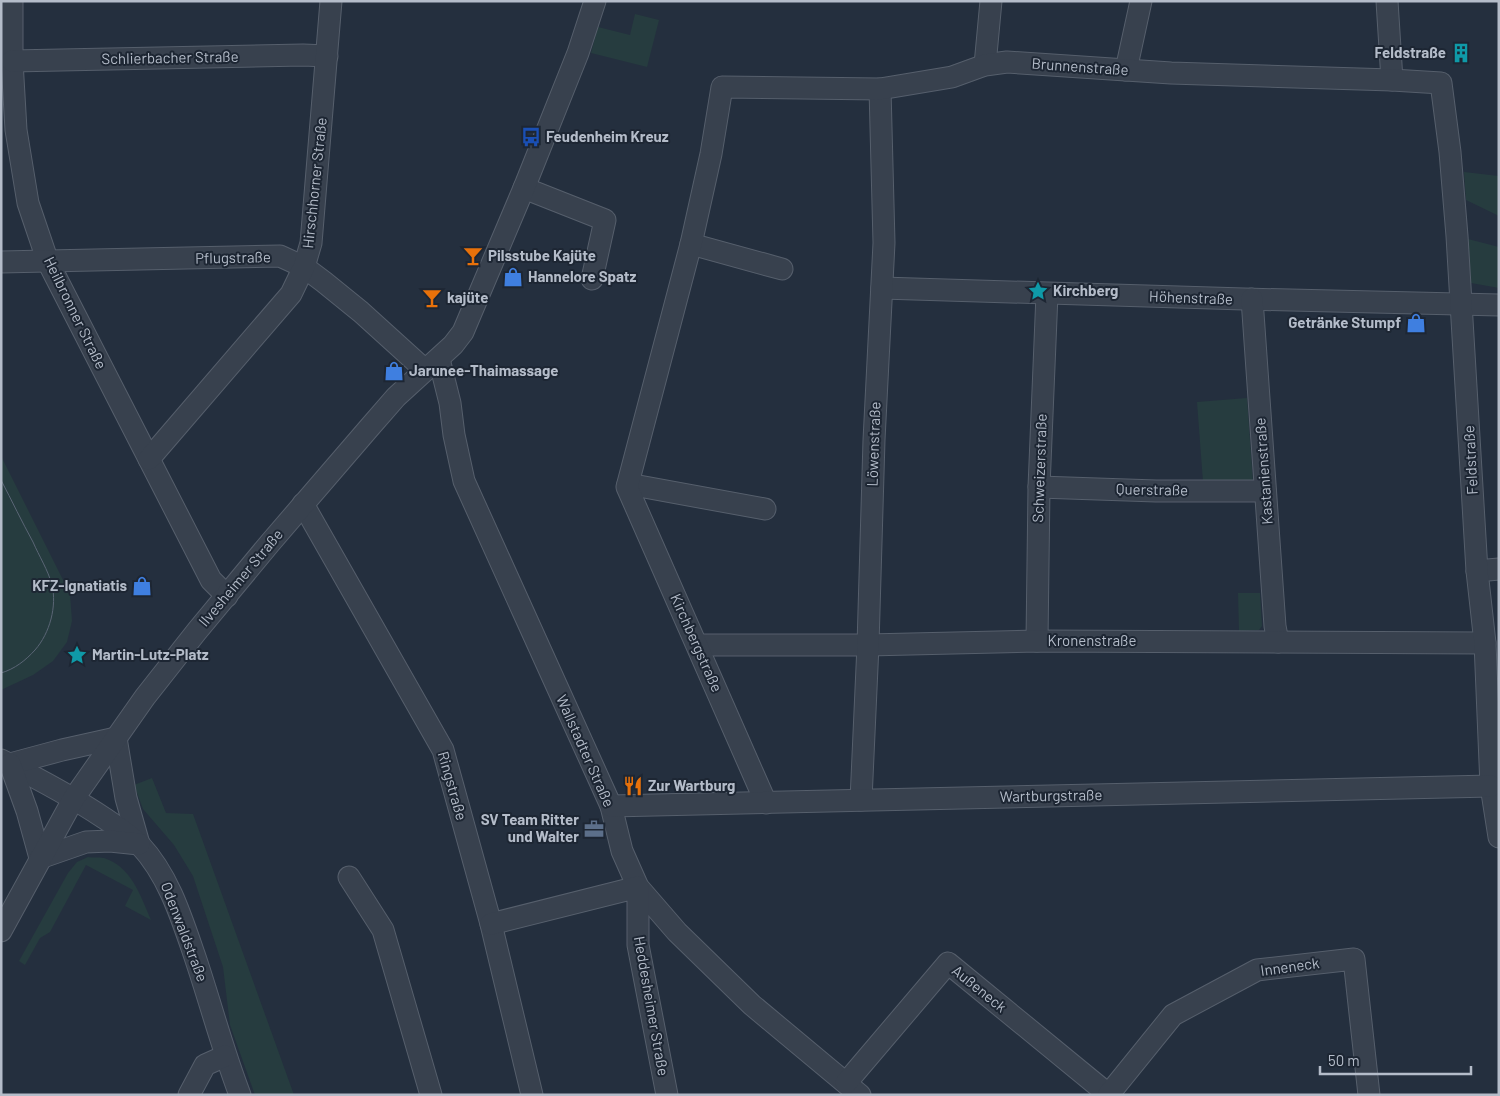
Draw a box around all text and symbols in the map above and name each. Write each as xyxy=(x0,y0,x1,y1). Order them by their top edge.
building icon: Feldstraße xyxy=(1450,42,1472,64)
place label: Feldstraße xyxy=(1375,43,1446,61)
street label: Schlierbacher Straße xyxy=(101,47,239,67)
street label: Brunnenstraße xyxy=(1031,54,1129,78)
street label: Hirschhorner Straße xyxy=(298,116,330,249)
bus stop icon: Feudenheim Kreuz xyxy=(520,126,542,148)
place label: Feudenheim Kreuz xyxy=(546,127,669,145)
bar icon: Pilsstube Kajüte xyxy=(462,245,484,267)
place label: Pilsstube Kajüte xyxy=(488,246,596,264)
street label: Pflugstraße xyxy=(195,247,271,267)
street label: Heilbronner Straße xyxy=(41,253,111,372)
shop icon: Hannelore Spatz xyxy=(502,266,524,288)
place label: Hannelore Spatz xyxy=(528,267,637,285)
place icon: Kirchberg xyxy=(1027,280,1049,302)
place label: Kirchberg xyxy=(1053,281,1118,299)
bar icon: kajüte xyxy=(421,287,443,309)
street label: Höhenstraße xyxy=(1149,287,1233,307)
place label: kajüte xyxy=(447,288,488,306)
shop icon: Getränke Stumpf xyxy=(1405,312,1427,334)
place label: Getränke Stumpf xyxy=(1288,313,1401,331)
shop icon: Jarunee-Thaimassage xyxy=(383,360,405,382)
place label: Jarunee-Thaimassage xyxy=(409,361,559,379)
street label: Löwenstraße xyxy=(863,401,883,487)
street label: Schweizerstraße xyxy=(1028,413,1050,523)
street label: Kastanienstraße xyxy=(1250,417,1276,525)
street label: Feldstraße xyxy=(1459,425,1481,495)
street label: Querstraße xyxy=(1116,479,1188,499)
street label: Ilvesheimer Straße xyxy=(194,525,286,630)
shop icon: KFZ-Ignatiatis xyxy=(131,575,153,597)
place label: KFZ-Ignatiatis xyxy=(32,576,127,594)
street label: Kirchbergstraße xyxy=(667,591,727,695)
street label: Kronenstraße xyxy=(1048,631,1136,649)
place icon: Martin-Lutz-Platz xyxy=(66,644,88,666)
place label: Martin-Lutz-Platz xyxy=(92,645,209,663)
street label: Wallstadter Straße xyxy=(553,692,619,809)
street label: Ringstraße xyxy=(435,749,471,822)
restaurant icon: Zur Wartburg xyxy=(622,775,644,797)
place label: Zur Wartburg xyxy=(648,776,735,794)
street label: Wartburgstraße xyxy=(999,785,1103,805)
place label: SV Team Ritter und Walter xyxy=(481,810,579,845)
office icon: SV Team Ritter und Walter xyxy=(583,818,605,840)
street label: Odenwaldstraße xyxy=(158,879,212,984)
street label: Heddesheimer Straße xyxy=(631,935,673,1077)
street label: Inneneck xyxy=(1259,953,1321,979)
street label: Außeneck xyxy=(949,961,1011,1016)
scale bar xyxy=(1320,1044,1471,1076)
text: 50 m xyxy=(1328,1051,1360,1069)

